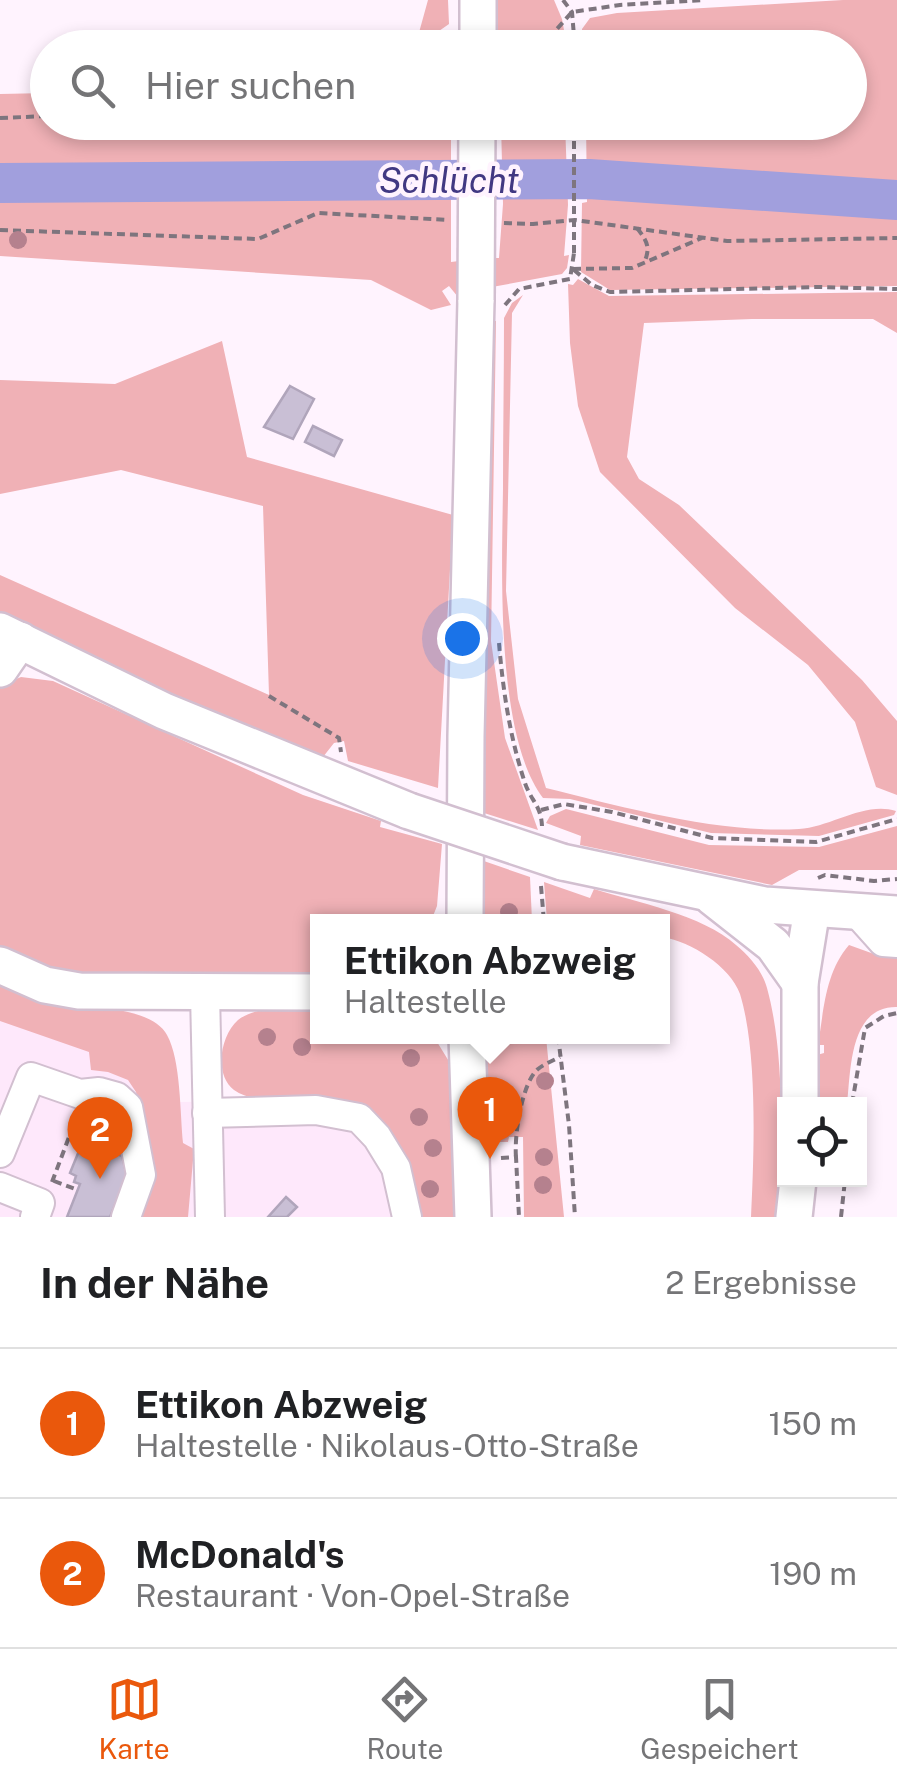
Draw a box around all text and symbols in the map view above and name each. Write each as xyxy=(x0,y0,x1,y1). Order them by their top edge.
search box xyxy=(30,30,867,140)
icon: search xyxy=(65,58,120,113)
text: Hier suchen xyxy=(145,63,356,108)
water label: Schlücht xyxy=(379,160,519,201)
your location xyxy=(437,613,488,664)
popup xyxy=(310,914,670,1044)
text: Ettikon Abzweig xyxy=(344,938,636,983)
text: Haltestelle xyxy=(344,983,507,1020)
pin: 1 xyxy=(458,1076,522,1159)
pin: 2 xyxy=(68,1096,132,1179)
map controls xyxy=(777,1097,867,1187)
button: locate xyxy=(777,1097,867,1187)
text: In der Nähe xyxy=(40,1258,269,1307)
text: 2 Ergebnisse xyxy=(665,1264,857,1301)
text: Ettikon Abzweig xyxy=(135,1382,427,1427)
text: 1 xyxy=(66,1405,79,1442)
text: 150 m xyxy=(768,1405,857,1442)
text: Haltestelle · Nikolaus-Otto-Straße xyxy=(135,1427,639,1464)
text: McDonald's xyxy=(135,1532,345,1577)
text: 2 xyxy=(62,1555,83,1592)
text: 190 m xyxy=(769,1555,857,1592)
text: Restaurant · Von-Opel-Straße xyxy=(135,1577,570,1614)
tab: Karte xyxy=(98,1672,170,1765)
tab: Route xyxy=(366,1672,443,1765)
tab: Gespeichert xyxy=(640,1672,799,1765)

